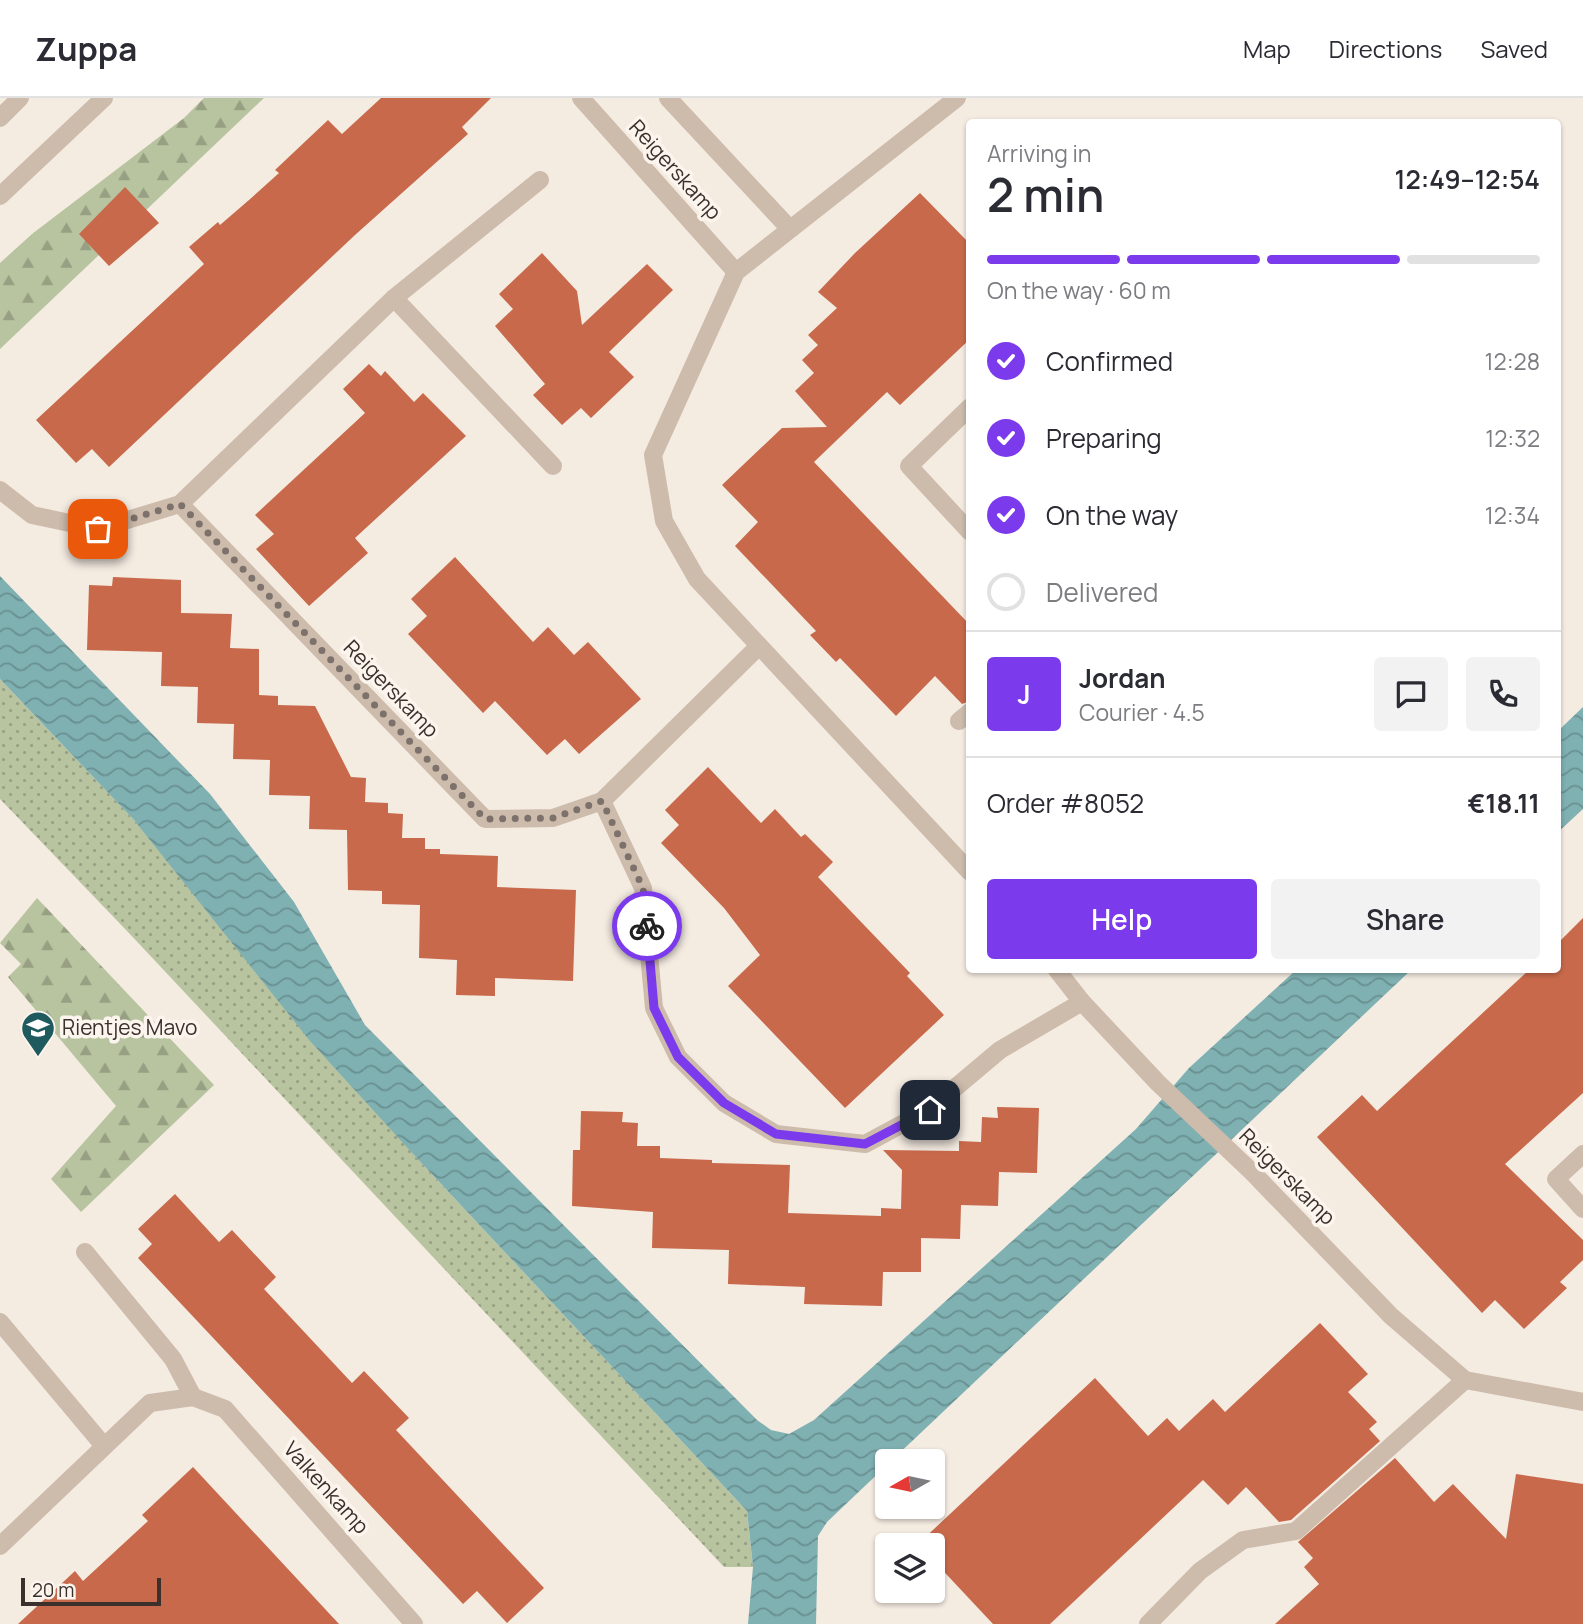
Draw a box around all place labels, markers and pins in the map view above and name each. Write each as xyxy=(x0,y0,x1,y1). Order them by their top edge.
pin xyxy=(68,499,128,559)
school or university icon: Rientjes Mavo xyxy=(19,1009,57,1058)
place label: Rientjes Mavo xyxy=(62,1013,197,1041)
pin xyxy=(900,1080,960,1140)

